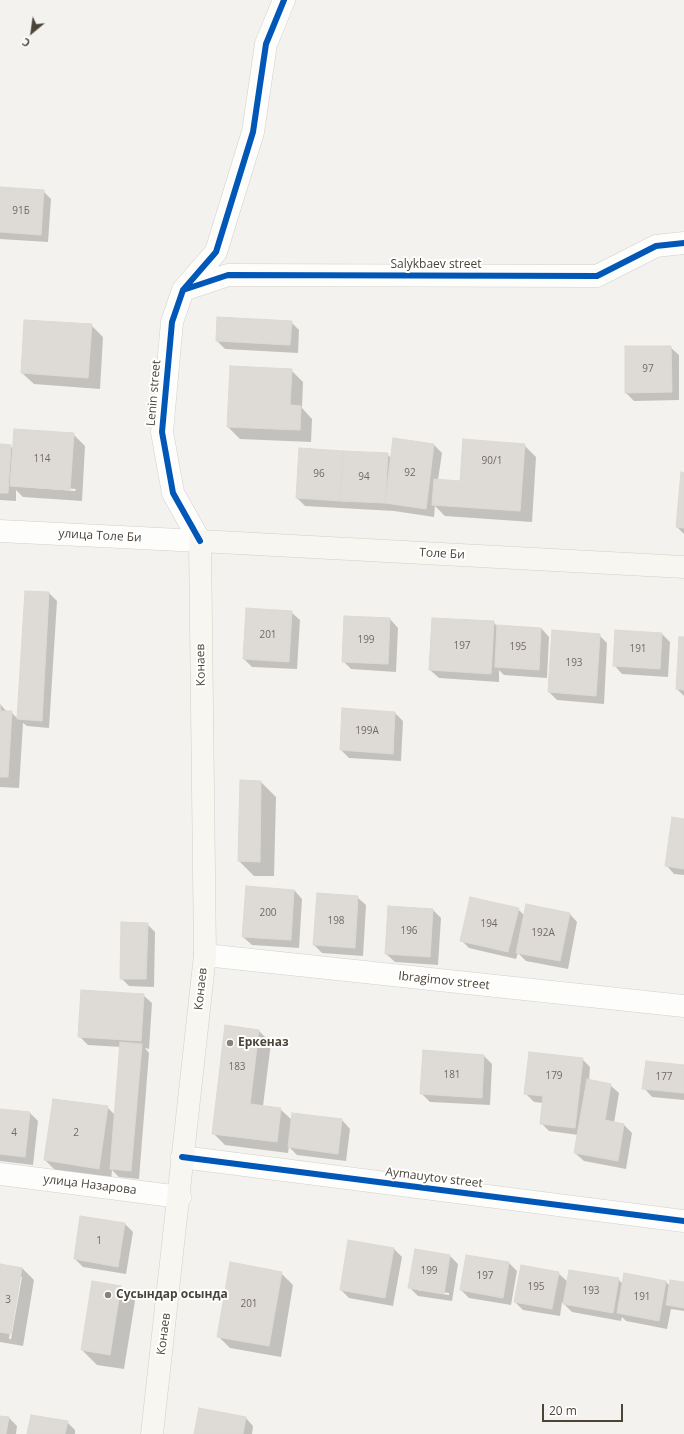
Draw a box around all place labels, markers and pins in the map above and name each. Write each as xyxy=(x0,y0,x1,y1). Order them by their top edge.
place label: Еркеназ xyxy=(238,1036,289,1050)
marker: Еркеназ xyxy=(225,1038,235,1048)
place label: Сусындар осында xyxy=(116,1288,228,1302)
marker: Сусындар осында xyxy=(103,1290,113,1300)

